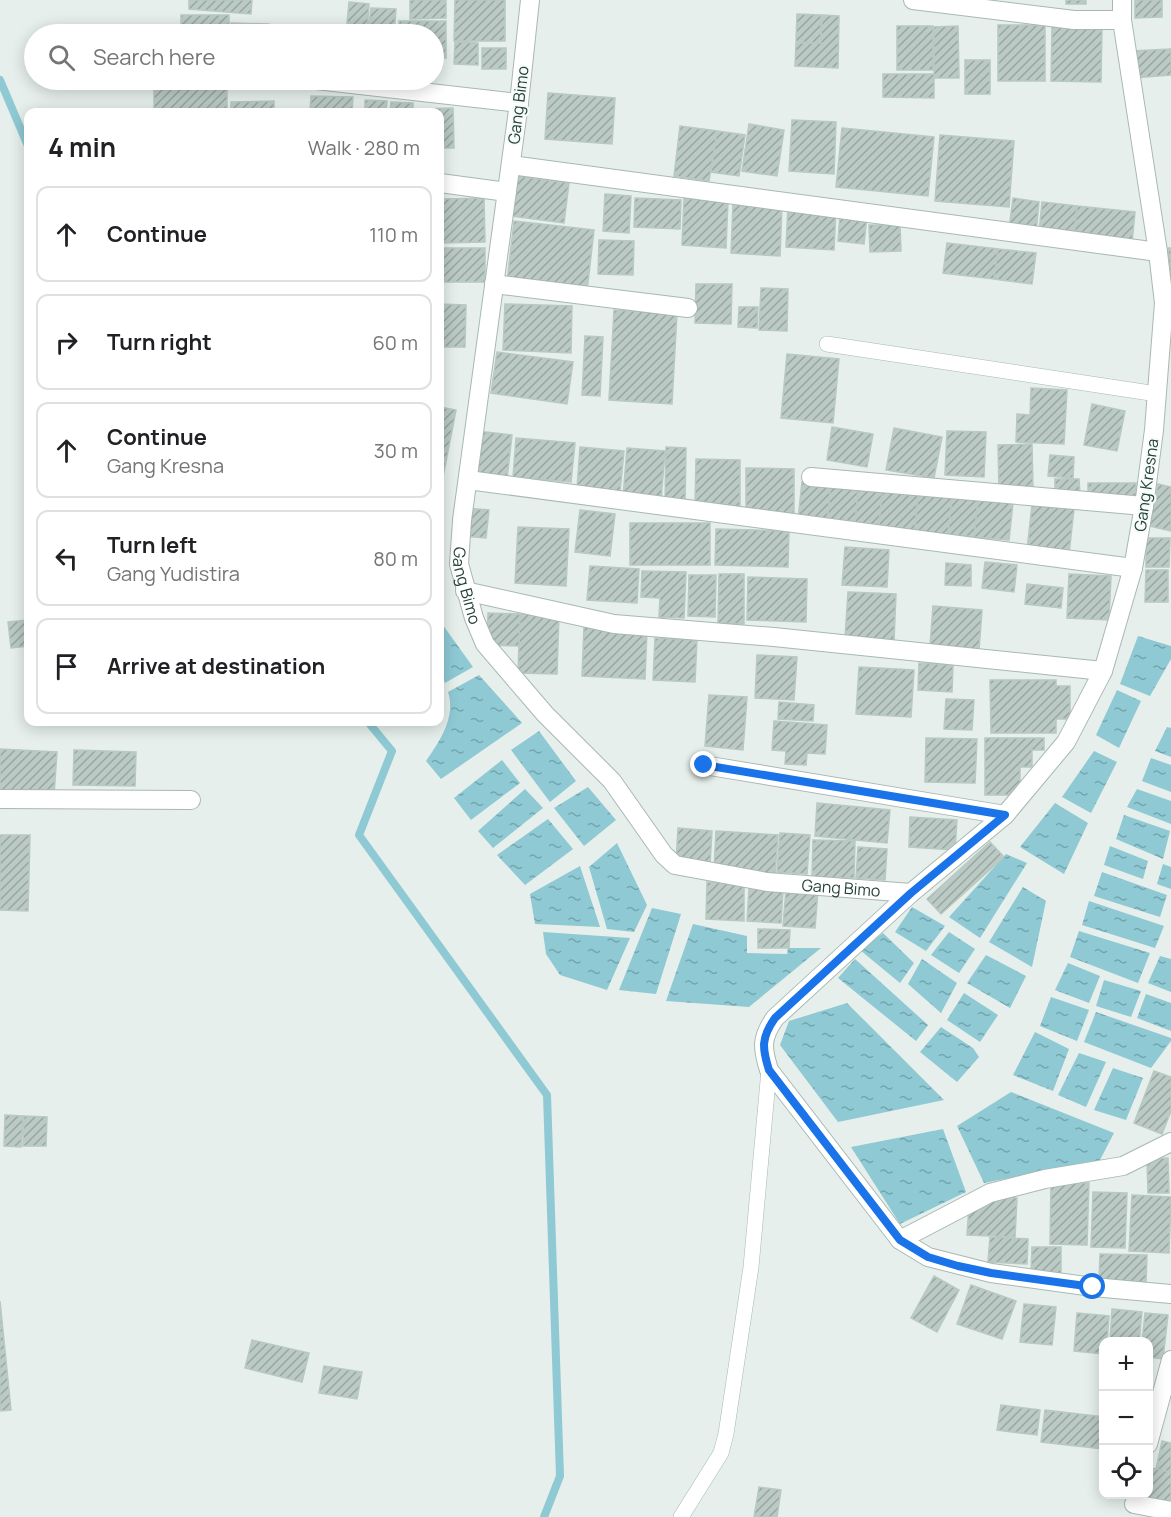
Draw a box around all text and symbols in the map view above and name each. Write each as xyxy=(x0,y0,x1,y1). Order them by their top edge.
search box xyxy=(24,24,444,90)
icon: search xyxy=(45,41,78,74)
text: Search here xyxy=(93,42,215,72)
street label: Gang Bimo xyxy=(502,65,534,145)
text: 4 min xyxy=(48,129,116,165)
text: Walk · 280 m xyxy=(308,134,420,161)
icon: ahead xyxy=(50,218,83,251)
text: Continue xyxy=(107,219,207,249)
text: 110 m xyxy=(369,221,418,248)
icon: right xyxy=(50,326,83,359)
text: Turn right xyxy=(107,327,212,357)
text: 60 m xyxy=(372,329,418,356)
text: Continue xyxy=(107,422,207,452)
icon: ahead xyxy=(50,434,83,467)
text: 30 m xyxy=(374,437,418,464)
street label: Gang Kresna xyxy=(1129,437,1163,533)
text: Gang Kresna xyxy=(107,452,224,479)
text: Turn left xyxy=(107,530,197,560)
icon: left xyxy=(50,542,83,575)
text: 80 m xyxy=(373,545,418,572)
street label: Gang Bimo xyxy=(448,546,486,628)
text: Gang Yudistira xyxy=(107,560,240,587)
icon: arrive xyxy=(50,650,83,683)
text: Arrive at destination xyxy=(107,651,325,681)
route end xyxy=(690,751,716,777)
street label: Gang Bimo xyxy=(801,874,881,902)
route start xyxy=(1079,1273,1105,1299)
map controls xyxy=(1099,1337,1153,1499)
button: + xyxy=(1099,1337,1153,1391)
button: − xyxy=(1099,1391,1153,1445)
button: locate xyxy=(1099,1445,1153,1499)

